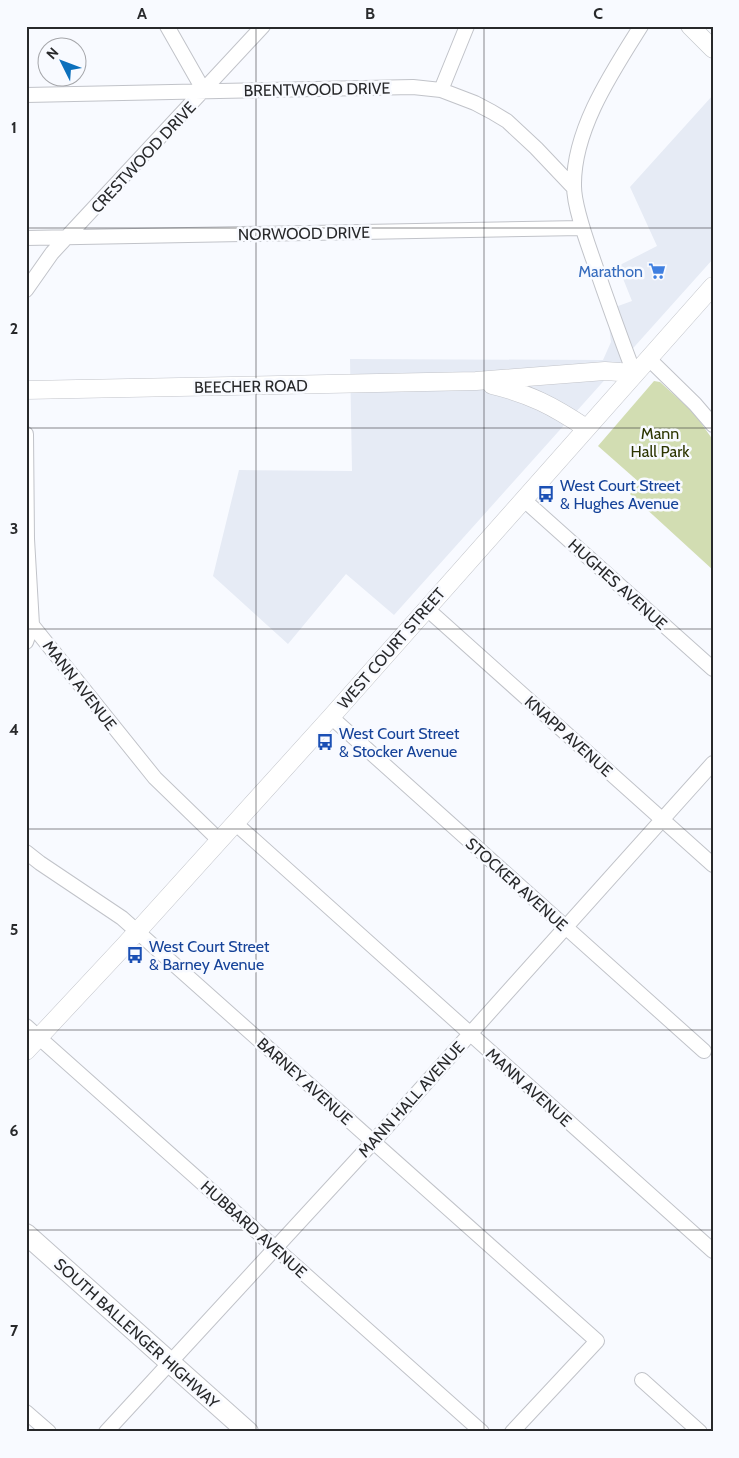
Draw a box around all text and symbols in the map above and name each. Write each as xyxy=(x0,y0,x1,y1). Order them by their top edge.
text: A xyxy=(137,4,147,23)
text: B xyxy=(365,4,375,23)
text: C xyxy=(593,4,603,23)
north arrow xyxy=(38,38,88,88)
text: N xyxy=(42,44,62,63)
street label: BRENTWOOD DRIVE xyxy=(243,79,391,100)
street label: CRESTWOOD DRIVE xyxy=(87,98,200,217)
text: 1 xyxy=(11,118,17,137)
street label: NORWOOD DRIVE xyxy=(238,223,370,244)
supermarket icon: Marathon xyxy=(647,261,667,281)
place label: Marathon xyxy=(578,262,643,281)
text: 2 xyxy=(10,319,18,338)
street label: BEECHER ROAD xyxy=(194,376,308,397)
park label: Mann Hall Park xyxy=(631,424,690,461)
place label: West Court Street & Hughes Avenue xyxy=(560,476,681,513)
bus stop icon: West Court Street & Hughes Avenue xyxy=(536,484,556,504)
text: 3 xyxy=(10,519,18,538)
street label: HUGHES AVENUE xyxy=(564,535,671,634)
street label: WEST COURT STREET xyxy=(334,583,449,713)
street label: MANN AVENUE xyxy=(39,637,121,734)
street label: KNAPP AVENUE xyxy=(521,692,617,781)
text: 4 xyxy=(9,720,19,739)
place label: West Court Street & Stocker Avenue xyxy=(339,724,460,761)
bus stop icon: West Court Street & Stocker Avenue xyxy=(315,732,335,752)
street label: STOCKER AVENUE xyxy=(462,834,572,935)
text: 5 xyxy=(10,920,18,939)
place label: West Court Street & Barney Avenue xyxy=(149,937,270,974)
bus stop icon: West Court Street & Barney Avenue xyxy=(125,945,145,965)
street label: BARNEY AVENUE xyxy=(253,1034,356,1129)
street label: MANN HALL AVENUE xyxy=(354,1037,468,1161)
street label: MANN AVENUE xyxy=(482,1044,575,1131)
text: 6 xyxy=(10,1121,19,1140)
street label: HUBBARD AVENUE xyxy=(197,1177,311,1282)
street label: SOUTH BALLENGER HIGHWAY xyxy=(50,1254,224,1413)
text: 7 xyxy=(10,1321,19,1340)

